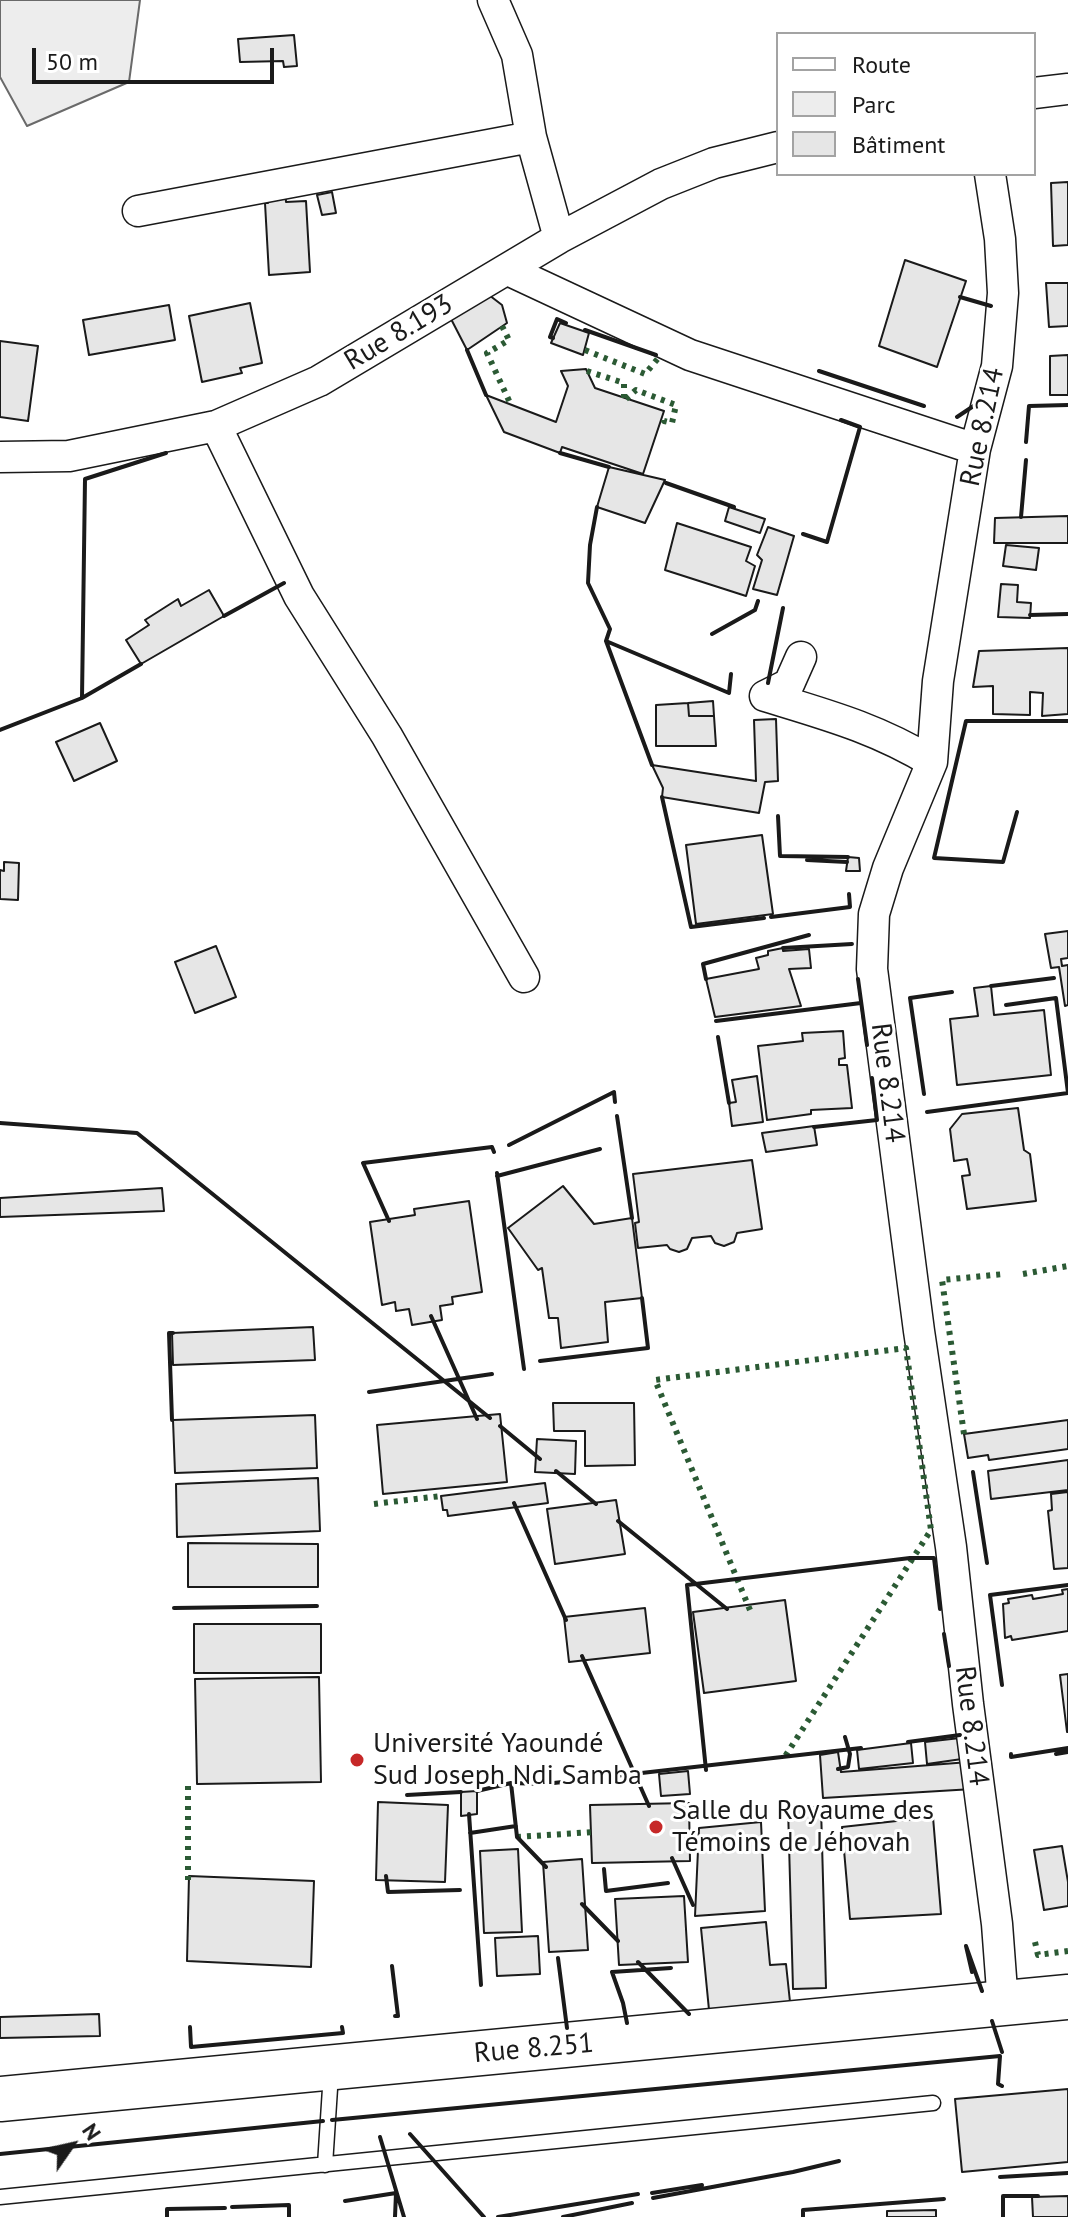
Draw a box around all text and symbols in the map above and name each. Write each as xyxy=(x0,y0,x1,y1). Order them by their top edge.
scale bar xyxy=(36,32,278,82)
legend xyxy=(776,32,1036,176)
text: 50 m xyxy=(46,46,98,77)
text: Route xyxy=(852,49,911,80)
text: Parc xyxy=(852,89,895,120)
text: Bâtiment xyxy=(852,129,945,160)
street label: Rue 8.193 xyxy=(339,288,459,378)
street label: Rue 8.214 xyxy=(954,365,1012,489)
street label: Rue 8.214 xyxy=(863,1021,911,1145)
street label: Rue 8.214 xyxy=(947,1664,995,1788)
place label: Université Yaoundé Sud Joseph Ndi Samba xyxy=(373,1727,642,1793)
marker: Université Yaoundé Sud Joseph Ndi Samba xyxy=(348,1751,366,1769)
place label: Salle du Royaume des Témoins de Jéhovah xyxy=(672,1794,934,1860)
marker: Salle du Royaume des Témoins de Jéhovah xyxy=(647,1818,665,1836)
street label: Rue 8.251 xyxy=(473,2027,595,2071)
north arrow xyxy=(32,2105,112,2185)
text: N xyxy=(76,2118,108,2145)

